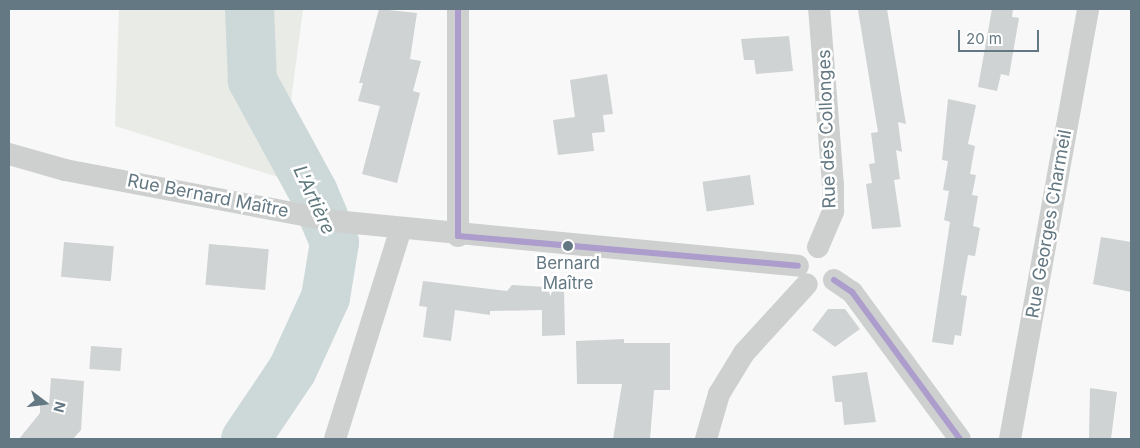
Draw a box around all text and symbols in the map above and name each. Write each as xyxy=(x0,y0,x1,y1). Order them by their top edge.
scale bar xyxy=(960,20,1041,52)
text: 20 m xyxy=(966,29,1002,48)
street label: Rue des Collonges xyxy=(813,49,841,209)
street label: Rue Georges Charmeil xyxy=(1022,128,1076,320)
water label: L'Artière xyxy=(288,162,340,238)
street label: Rue Bernard Maître xyxy=(125,170,291,222)
marker: Bernard Maître xyxy=(563,241,573,251)
place label: Bernard Maître xyxy=(536,254,600,294)
north arrow xyxy=(20,378,70,428)
text: N xyxy=(50,400,70,414)

